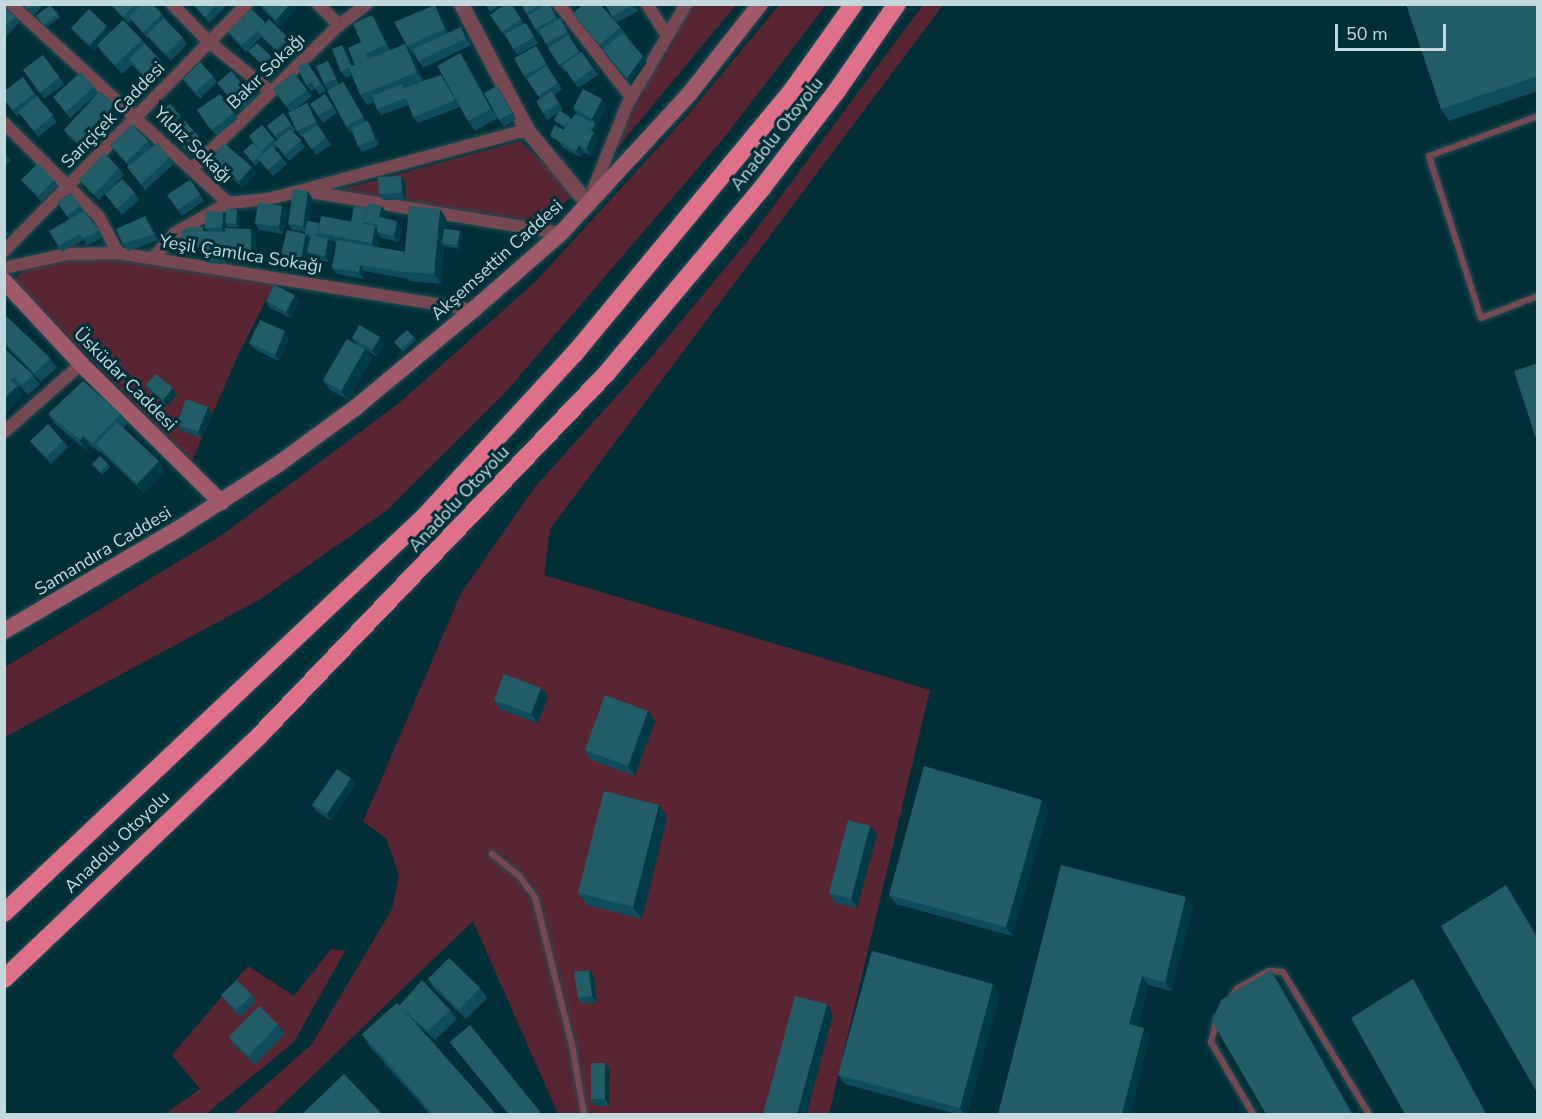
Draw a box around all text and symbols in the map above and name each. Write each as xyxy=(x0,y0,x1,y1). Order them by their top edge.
scale bar xyxy=(1338,12,1449,50)
text: 50 m xyxy=(1346,22,1388,46)
street label: Bakır Sokağı xyxy=(222,28,310,114)
street label: Sarıçiçek Caddesi xyxy=(57,57,169,173)
street label: Anadolu Otoyolu xyxy=(726,73,828,195)
street label: Yıldız Sokağı xyxy=(149,102,237,188)
street label: Akşemsettin Caddesi xyxy=(427,195,567,325)
street label: Yeşil Çamlıca Sokağı xyxy=(158,230,324,278)
street label: Üsküdar Caddesi xyxy=(69,323,181,435)
street label: Anadolu Otoyolu xyxy=(404,441,514,557)
street label: Samandıra Caddesi xyxy=(31,502,175,600)
street label: Anadolu Otoyolu xyxy=(60,786,174,898)

